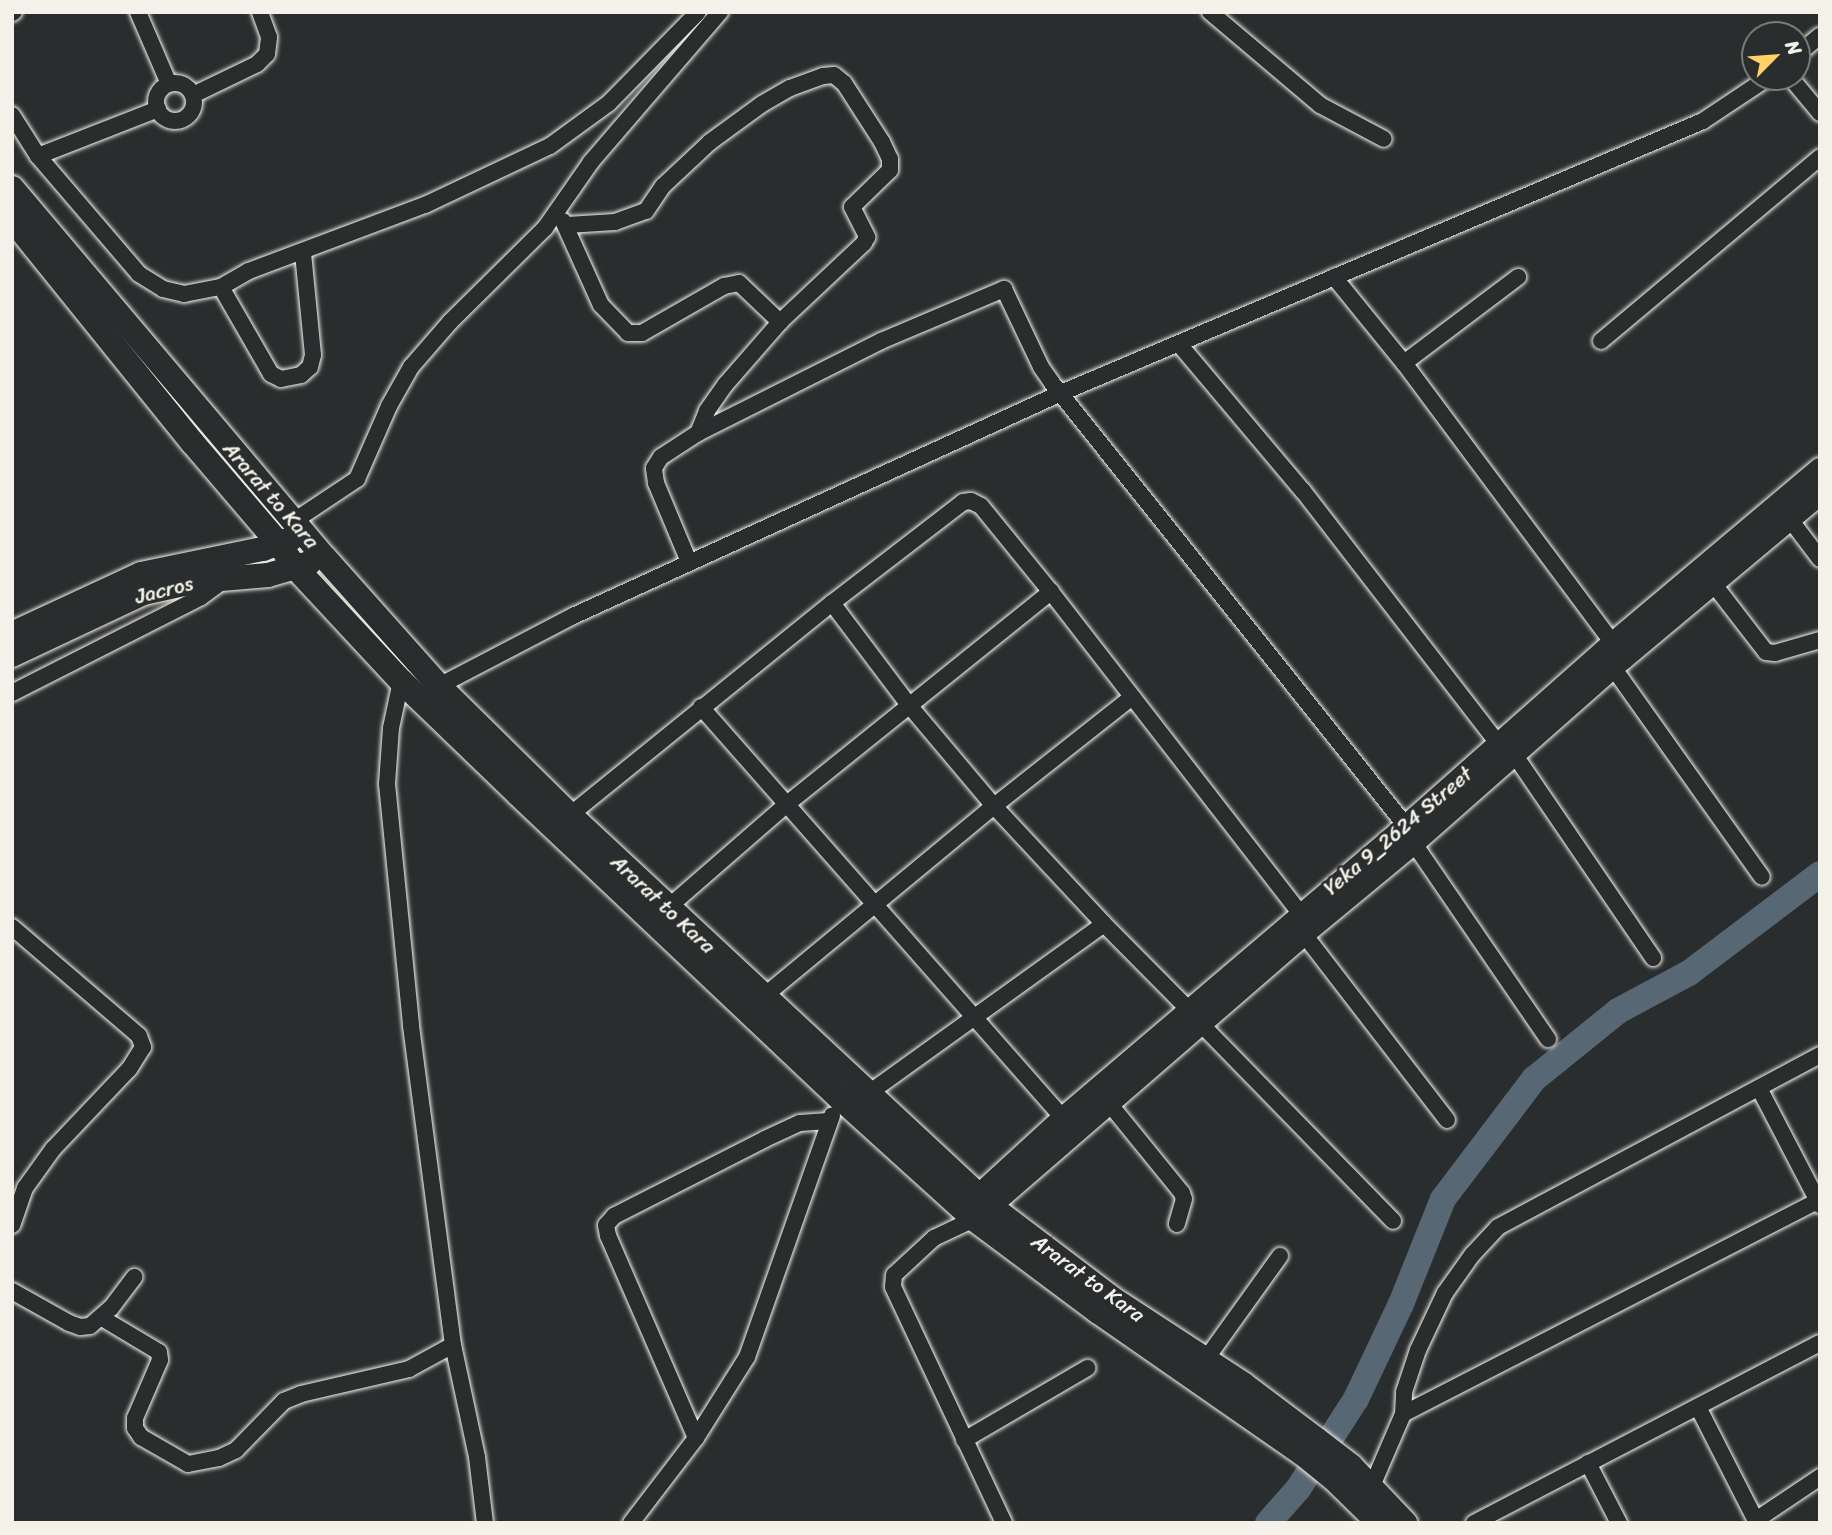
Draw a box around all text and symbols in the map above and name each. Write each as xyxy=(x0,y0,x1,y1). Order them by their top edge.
north arrow xyxy=(1741,21,1811,91)
text: N xyxy=(1776,35,1811,61)
street label: Ararat to Kara xyxy=(218,436,324,554)
street label: Jacros xyxy=(132,571,196,609)
street label: Yeka 9_2624 Street xyxy=(1318,761,1478,901)
street label: Ararat to Kara xyxy=(605,849,721,959)
street label: Ararat to Kara xyxy=(1026,1228,1150,1328)

